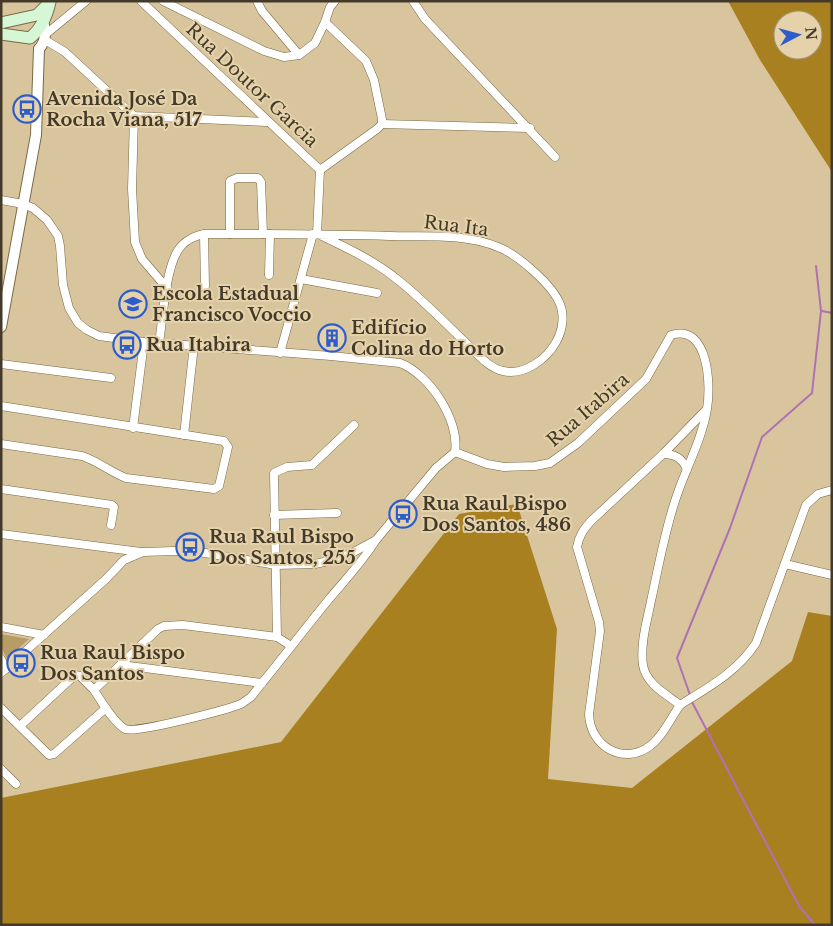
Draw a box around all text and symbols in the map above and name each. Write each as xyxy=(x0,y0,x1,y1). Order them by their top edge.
north arrow xyxy=(773,10,823,60)
street label: Rua Doutor Garcia xyxy=(181,18,323,152)
text: N xyxy=(801,26,821,41)
place label: Avenida José Da Rocha Viana, 517 xyxy=(45,88,202,131)
bus stop icon: Avenida José Da Rocha Viana, 517 xyxy=(12,94,42,124)
street label: Rua Ita xyxy=(422,211,490,241)
place label: Escola Estadual Francisco Voccio xyxy=(152,283,312,326)
school or university icon: Escola Estadual Francisco Voccio xyxy=(118,289,148,319)
place label: Edifício Colina do Horto xyxy=(351,317,504,360)
building icon: Edifício Colina do Horto xyxy=(317,323,347,353)
bus stop icon: Rua Itabira xyxy=(112,330,142,360)
place label: Rua Itabira xyxy=(146,334,252,356)
street label: Rua Itabira xyxy=(542,368,634,452)
place label: Rua Raul Bispo Dos Santos, 486 xyxy=(422,493,571,536)
bus stop icon: Rua Raul Bispo Dos Santos, 486 xyxy=(388,499,418,529)
place label: Rua Raul Bispo Dos Santos, 255 xyxy=(209,526,356,569)
bus stop icon: Rua Raul Bispo Dos Santos, 255 xyxy=(175,532,205,562)
place label: Rua Raul Bispo Dos Santos xyxy=(40,642,185,685)
bus stop icon: Rua Raul Bispo Dos Santos xyxy=(6,648,36,678)

